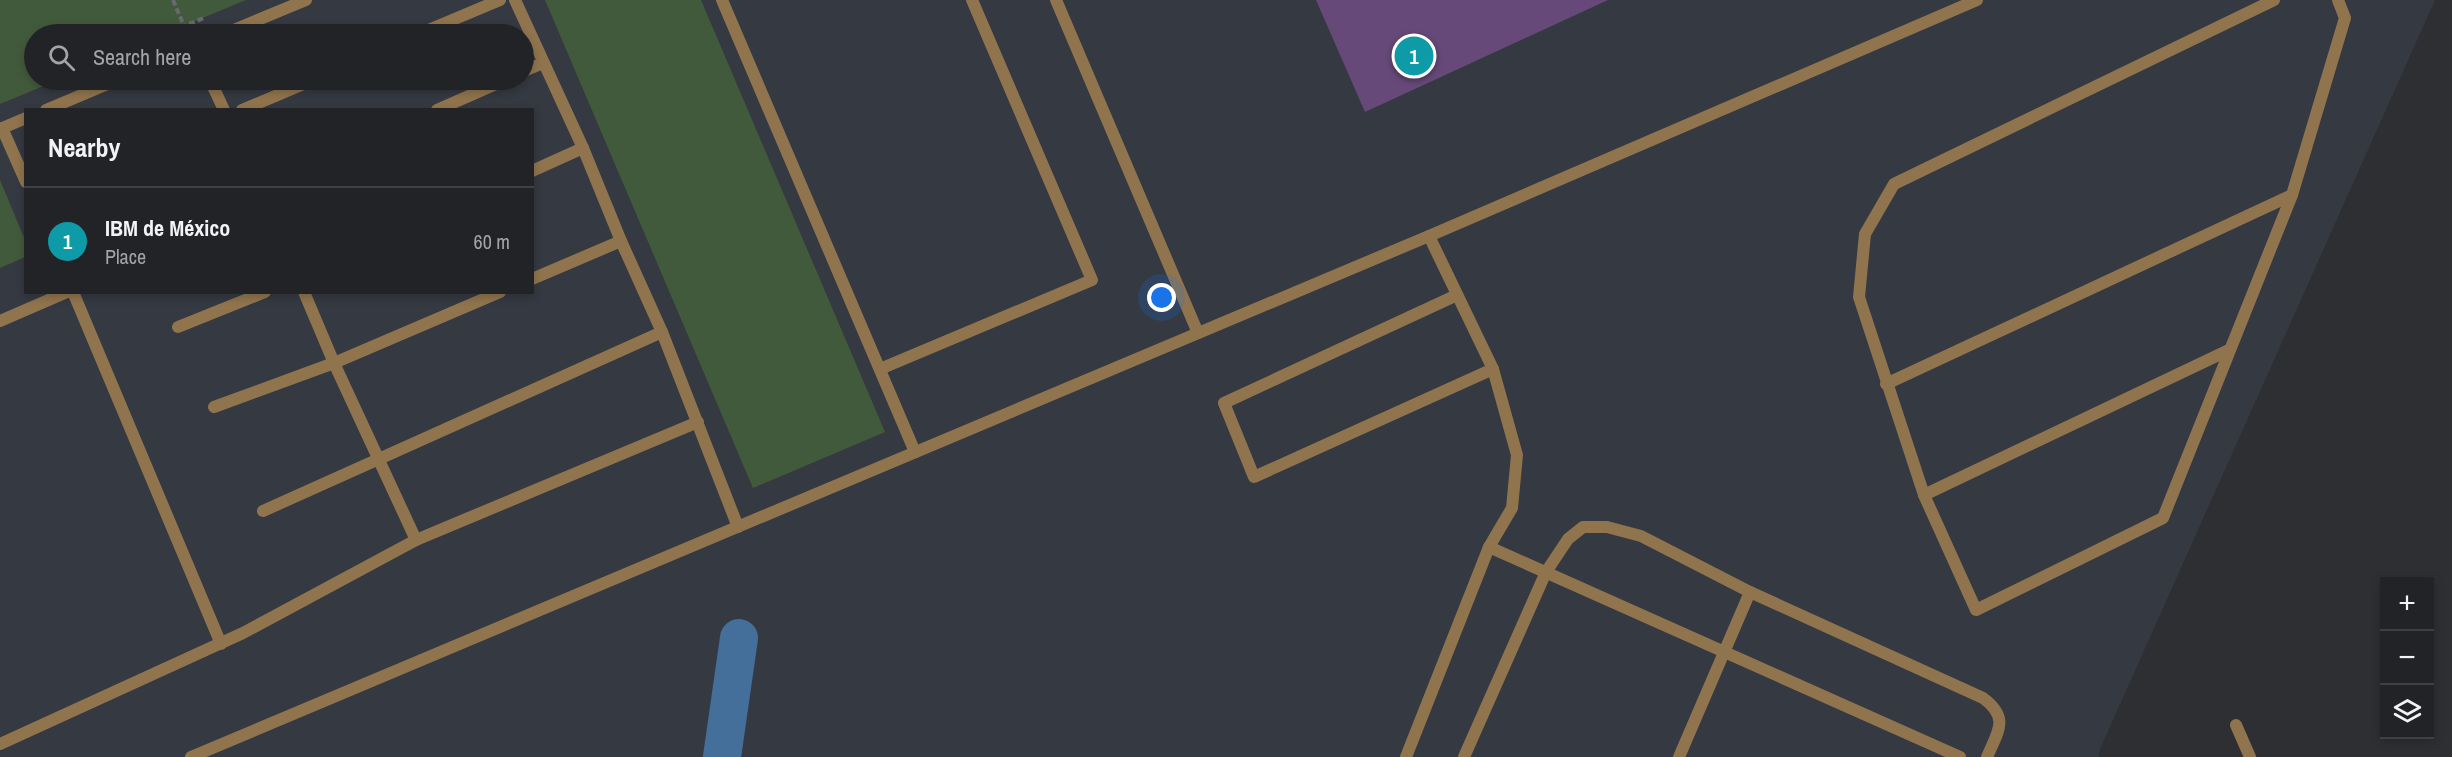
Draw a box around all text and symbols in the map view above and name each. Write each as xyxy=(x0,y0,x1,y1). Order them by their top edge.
search box xyxy=(24,24,534,90)
pin: 1 xyxy=(1394,34,1434,78)
icon: search xyxy=(45,41,78,74)
text: Search here xyxy=(93,42,191,72)
text: Nearby xyxy=(48,130,120,165)
text: IBM de México xyxy=(105,213,230,243)
text: 1 xyxy=(63,228,72,255)
text: 60 m xyxy=(474,228,510,255)
text: Place xyxy=(105,243,146,270)
your location xyxy=(1147,283,1176,312)
map controls xyxy=(2380,577,2434,739)
button: + xyxy=(2380,577,2434,631)
button: − xyxy=(2380,631,2434,685)
button: layers xyxy=(2380,685,2434,739)

